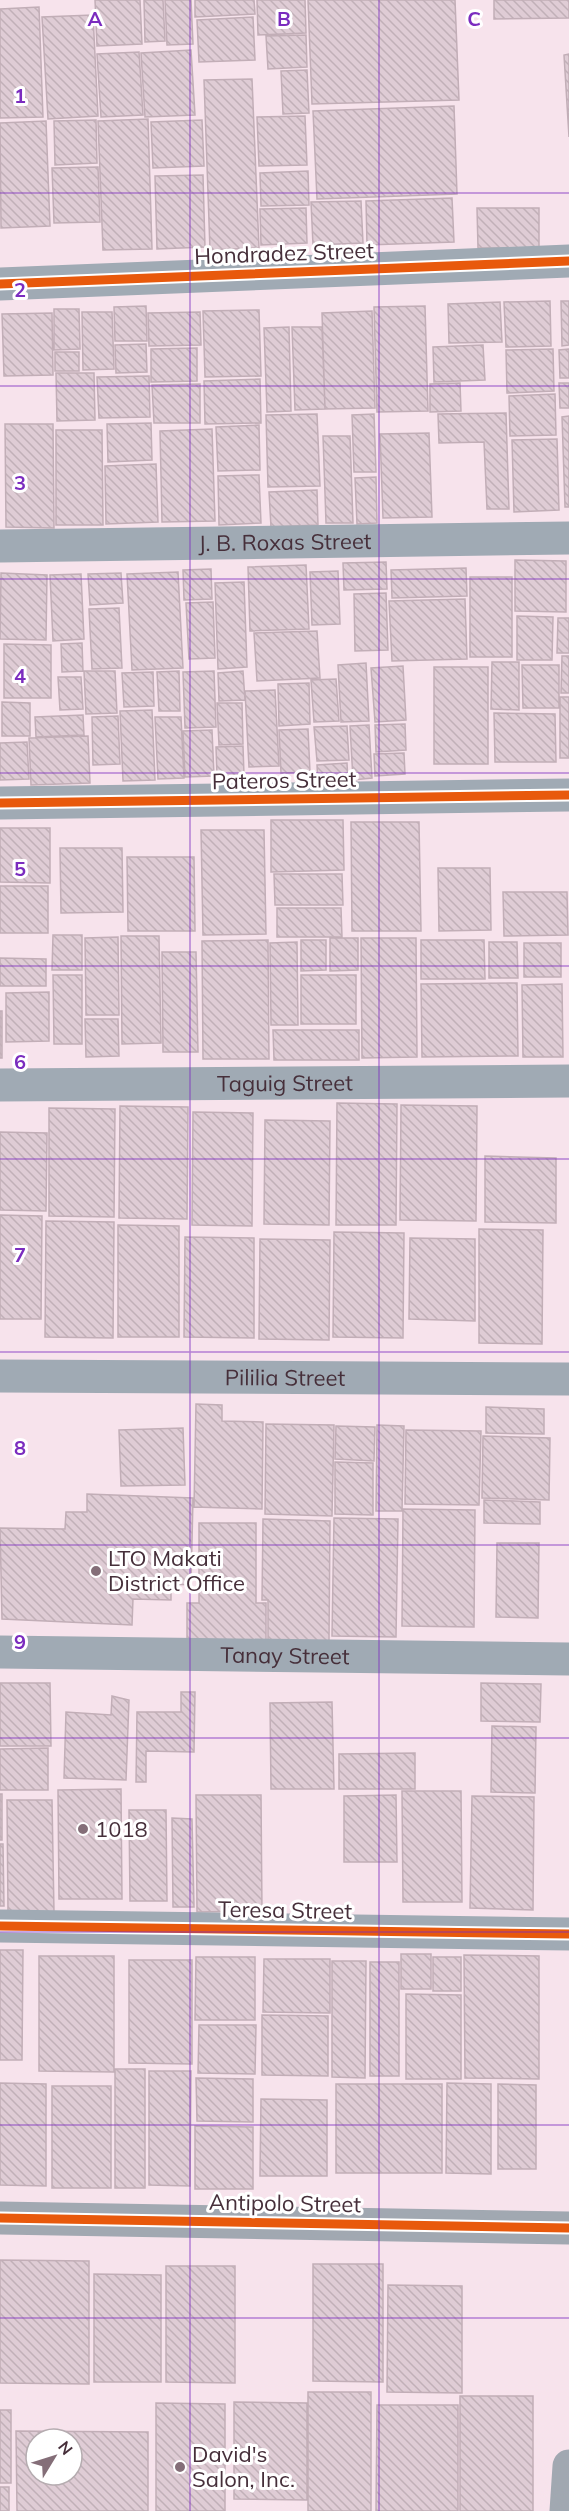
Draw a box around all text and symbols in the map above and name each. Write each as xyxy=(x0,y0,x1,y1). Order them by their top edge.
text: A xyxy=(88,6,103,31)
text: B xyxy=(277,6,291,31)
text: C xyxy=(467,6,481,31)
text: 1 xyxy=(14,83,26,108)
street label: Hondradez Street xyxy=(194,236,375,270)
text: 2 xyxy=(14,277,26,302)
text: 3 xyxy=(14,470,26,495)
street label: J. B. Roxas Street xyxy=(198,527,372,557)
text: 4 xyxy=(14,663,26,688)
street label: Pateros Street xyxy=(212,765,357,795)
text: 5 xyxy=(14,856,26,881)
text: 6 xyxy=(14,1049,26,1074)
street label: Taguig Street xyxy=(217,1069,353,1097)
text: 7 xyxy=(14,1242,26,1267)
street label: Pililia Street xyxy=(225,1363,346,1392)
text: 8 xyxy=(14,1435,26,1460)
place label: LTO Makati District Office xyxy=(108,1544,245,1597)
marker: LTO Makati District Office xyxy=(89,1564,103,1578)
text: 9 xyxy=(14,1629,26,1654)
street label: Tanay Street xyxy=(220,1641,350,1670)
place label: 1018 xyxy=(95,1815,148,1843)
marker: 1018 xyxy=(76,1822,90,1836)
street label: Teresa Street xyxy=(218,1895,353,1925)
street label: Antipolo Street xyxy=(209,2188,362,2218)
north arrow xyxy=(24,2427,84,2487)
text: N xyxy=(54,2437,77,2459)
place label: David's Salon, Inc. xyxy=(192,2440,295,2493)
marker: David's Salon, Inc. xyxy=(173,2460,187,2474)

